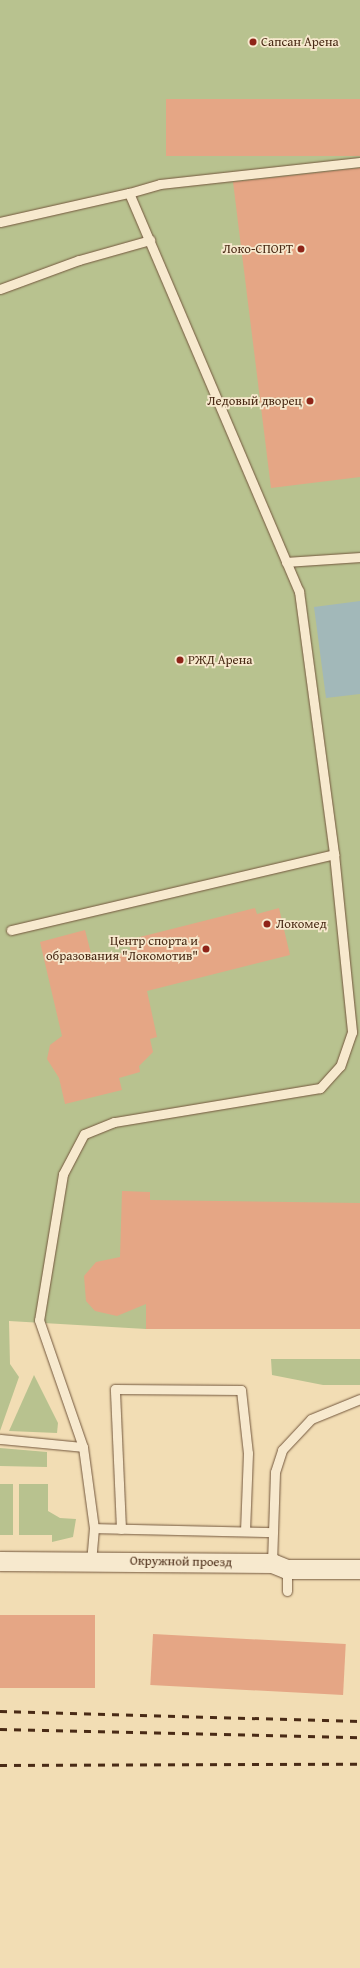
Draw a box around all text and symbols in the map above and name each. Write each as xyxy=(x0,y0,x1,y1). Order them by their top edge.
place label: Сапсан Арена xyxy=(261,34,339,50)
marker: Сапсан Арена xyxy=(248,37,258,47)
place label: Локо-СПОРТ xyxy=(223,241,293,257)
marker: Локо-СПОРТ xyxy=(296,244,306,254)
place label: Ледовый дворец xyxy=(207,393,302,409)
marker: Ледовый дворец xyxy=(305,396,315,406)
place label: РЖД Арена xyxy=(188,652,252,668)
marker: РЖД Арена xyxy=(175,655,185,665)
place label: Локомед xyxy=(276,916,327,932)
marker: Локомед xyxy=(261,918,273,930)
place label: Центр спорта и образования "Локомотив" xyxy=(46,934,198,965)
marker: Центр спорта и образования "Локомотив" xyxy=(201,944,211,954)
street label: Окружной проезд xyxy=(130,1553,232,1571)

